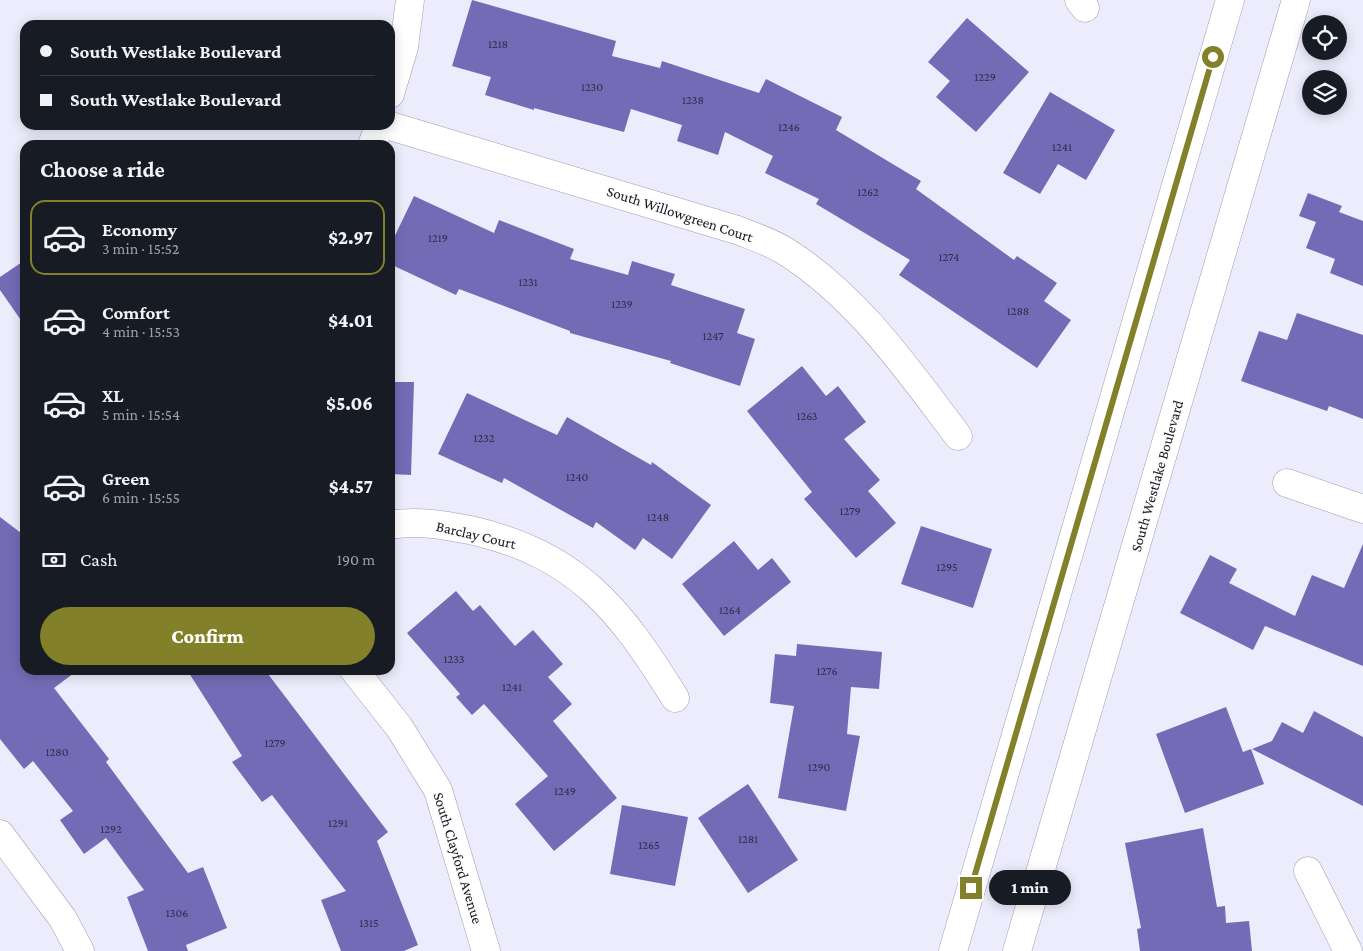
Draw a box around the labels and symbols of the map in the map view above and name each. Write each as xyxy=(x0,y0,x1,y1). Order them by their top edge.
house number: 1218 xyxy=(488,37,508,51)
route start xyxy=(1202,46,1224,68)
house number: 1229 xyxy=(974,70,996,84)
house number: 1230 xyxy=(581,80,603,94)
house number: 1238 xyxy=(682,93,704,107)
house number: 1246 xyxy=(778,120,800,134)
house number: 1241 xyxy=(1052,140,1072,154)
street label: South Willowgreen Court xyxy=(605,183,756,246)
house number: 1262 xyxy=(857,185,879,199)
house number: 1219 xyxy=(428,231,448,245)
house number: 1274 xyxy=(939,250,959,264)
house number: 1231 xyxy=(518,275,538,289)
house number: 1239 xyxy=(611,297,633,311)
house number: 1288 xyxy=(1007,304,1029,318)
house number: 1247 xyxy=(702,329,724,343)
street label: South Westlake Boulevard xyxy=(1128,398,1186,554)
house number: 1263 xyxy=(796,409,818,423)
house number: 1232 xyxy=(473,431,495,445)
house number: 1240 xyxy=(566,470,589,484)
house number: 1279 xyxy=(839,504,861,518)
house number: 1248 xyxy=(647,510,669,524)
street label: Barclay Court xyxy=(434,518,518,553)
house number: 1295 xyxy=(936,560,958,574)
house number: 1264 xyxy=(719,603,741,617)
house number: 1233 xyxy=(443,652,465,666)
house number: 1276 xyxy=(816,664,838,678)
house number: 1241 xyxy=(502,680,522,694)
house number: 1279 xyxy=(264,736,286,750)
house number: 1280 xyxy=(46,745,69,759)
house number: 1290 xyxy=(808,760,831,774)
house number: 1249 xyxy=(554,784,576,798)
street label: South Clayford Avenue xyxy=(429,790,486,926)
house number: 1291 xyxy=(328,816,348,830)
house number: 1292 xyxy=(100,822,122,836)
house number: 1281 xyxy=(738,832,758,846)
house number: 1265 xyxy=(638,838,660,852)
callout: 1 min xyxy=(988,870,1071,906)
route end xyxy=(960,877,982,899)
house number: 1306 xyxy=(166,906,188,920)
house number: 1315 xyxy=(359,916,379,930)

